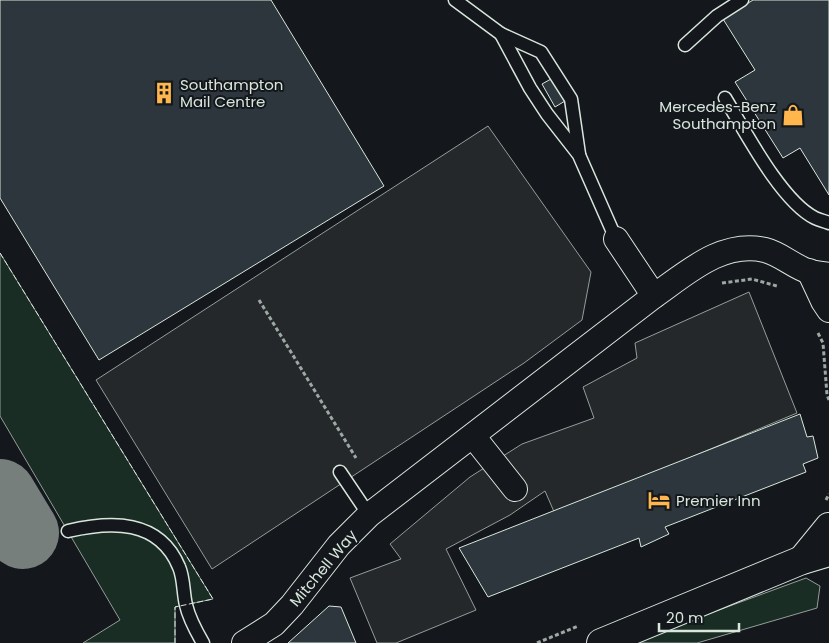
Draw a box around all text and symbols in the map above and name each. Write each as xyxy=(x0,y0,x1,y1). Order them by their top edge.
place label: Southampton Mail Centre xyxy=(180,74,283,112)
building icon: Southampton Mail Centre xyxy=(151,80,177,106)
place label: Mercedes-Benz Southampton xyxy=(659,96,776,134)
shop icon: Mercedes-Benz Southampton xyxy=(780,102,806,128)
hotel icon: Premier Inn xyxy=(646,487,672,513)
place label: Premier Inn xyxy=(676,490,761,511)
street label: Mitchell Way xyxy=(285,525,362,611)
scale bar xyxy=(659,600,739,632)
text: 20 m xyxy=(666,607,704,628)

